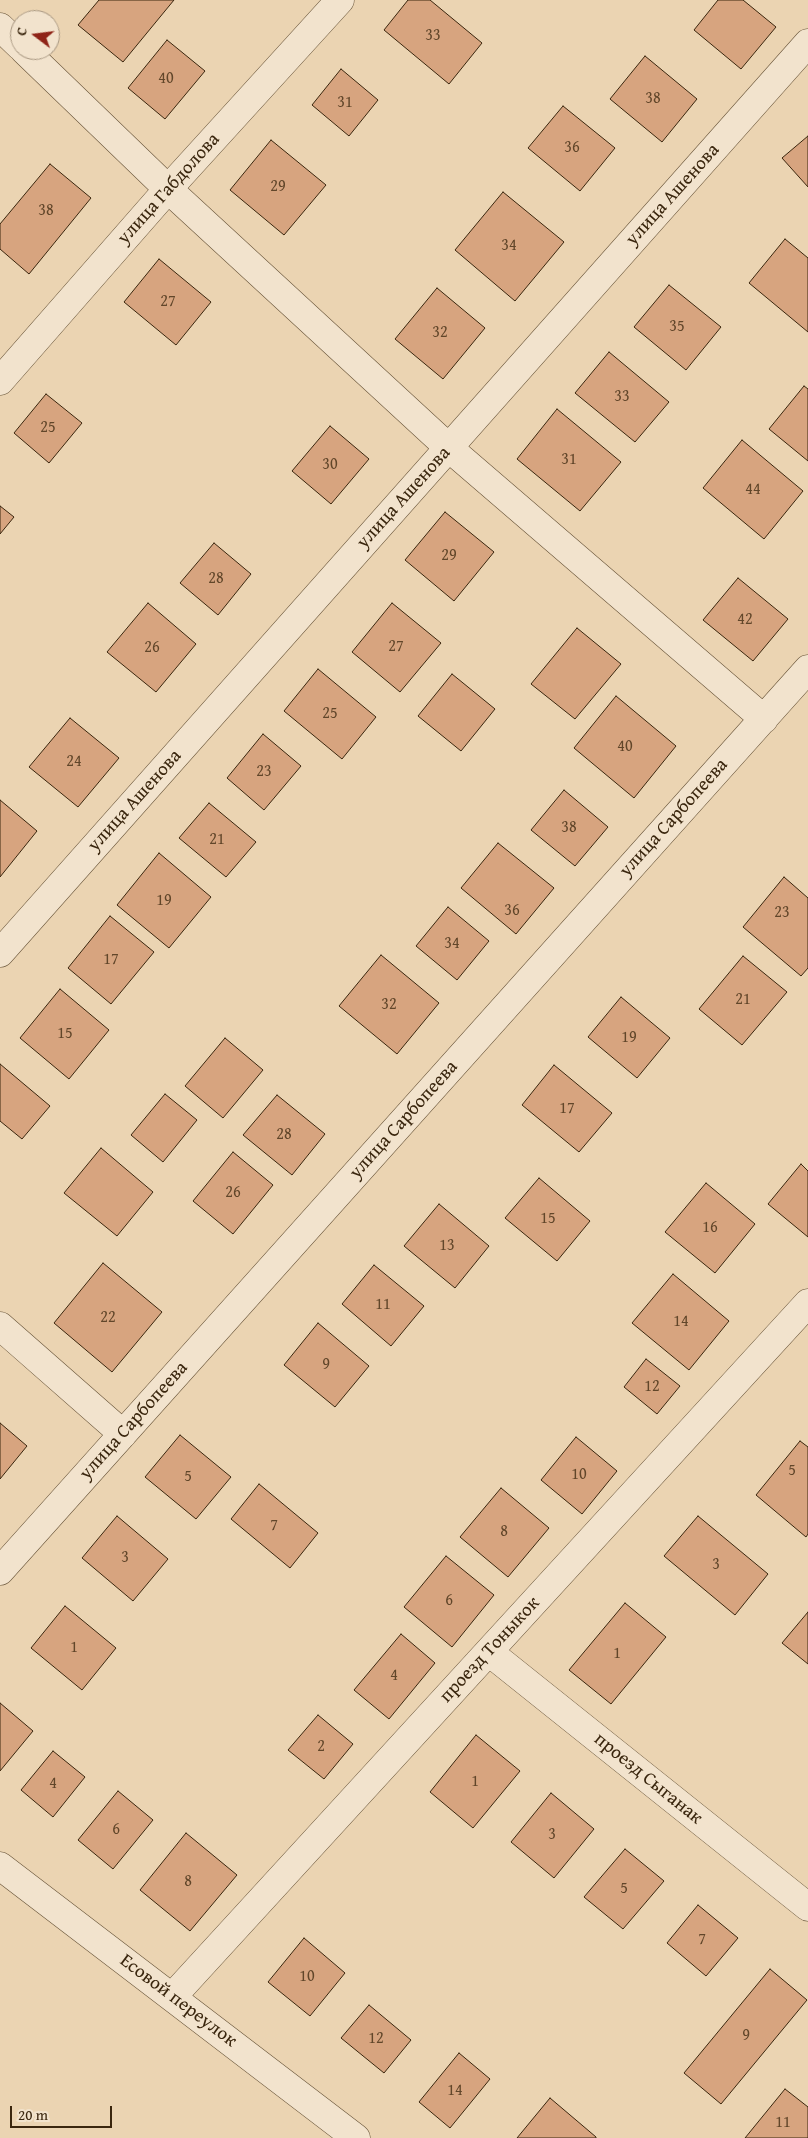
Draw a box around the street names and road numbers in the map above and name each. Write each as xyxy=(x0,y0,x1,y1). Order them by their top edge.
street label: улица Габдолова xyxy=(113,129,225,249)
street label: улица Ашенова xyxy=(621,139,725,251)
street label: улица Ашенова xyxy=(352,442,456,554)
street label: улица Ашенова xyxy=(83,745,187,857)
street label: улица Сарбопеева xyxy=(615,754,733,882)
street label: улица Сарбопеева xyxy=(345,1056,463,1184)
street label: улица Сарбопеева xyxy=(75,1357,193,1485)
street label: проезд Тоныкок xyxy=(435,1592,545,1708)
street label: проезд Сыганак xyxy=(589,1728,707,1830)
street label: Есовой переулок xyxy=(115,1950,241,2052)

